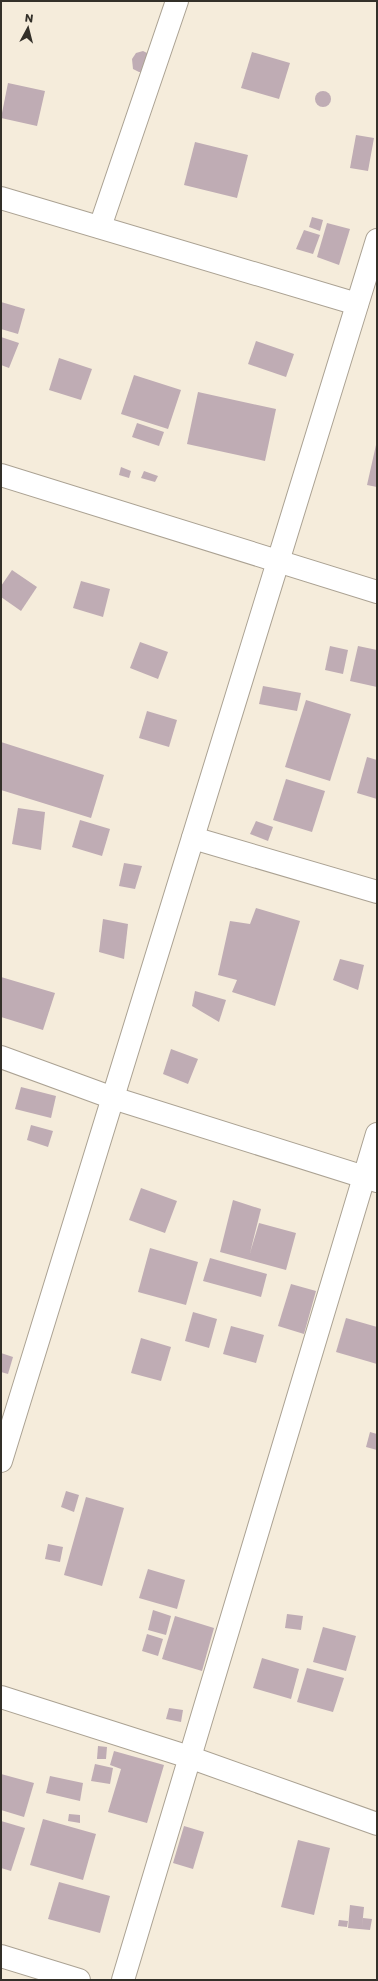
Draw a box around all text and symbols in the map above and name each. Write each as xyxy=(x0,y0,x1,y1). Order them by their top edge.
north arrow xyxy=(8,8,48,48)
text: N xyxy=(24,10,34,27)

